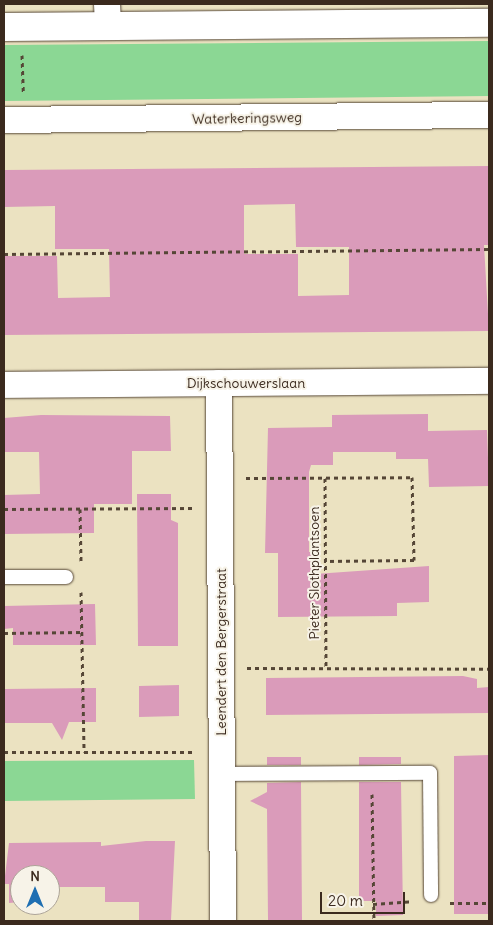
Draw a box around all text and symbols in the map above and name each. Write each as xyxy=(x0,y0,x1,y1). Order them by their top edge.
street label: Waterkeringsweg xyxy=(192,109,302,127)
street label: Dijkschouwerslaan xyxy=(187,375,305,391)
street label: Pieter Slothplantsoen xyxy=(306,506,322,640)
street label: Leendert den Bergerstraat xyxy=(213,568,229,736)
north arrow xyxy=(10,865,60,915)
text: N xyxy=(30,867,40,885)
scale bar xyxy=(323,882,408,914)
text: 20 m xyxy=(328,891,363,910)

